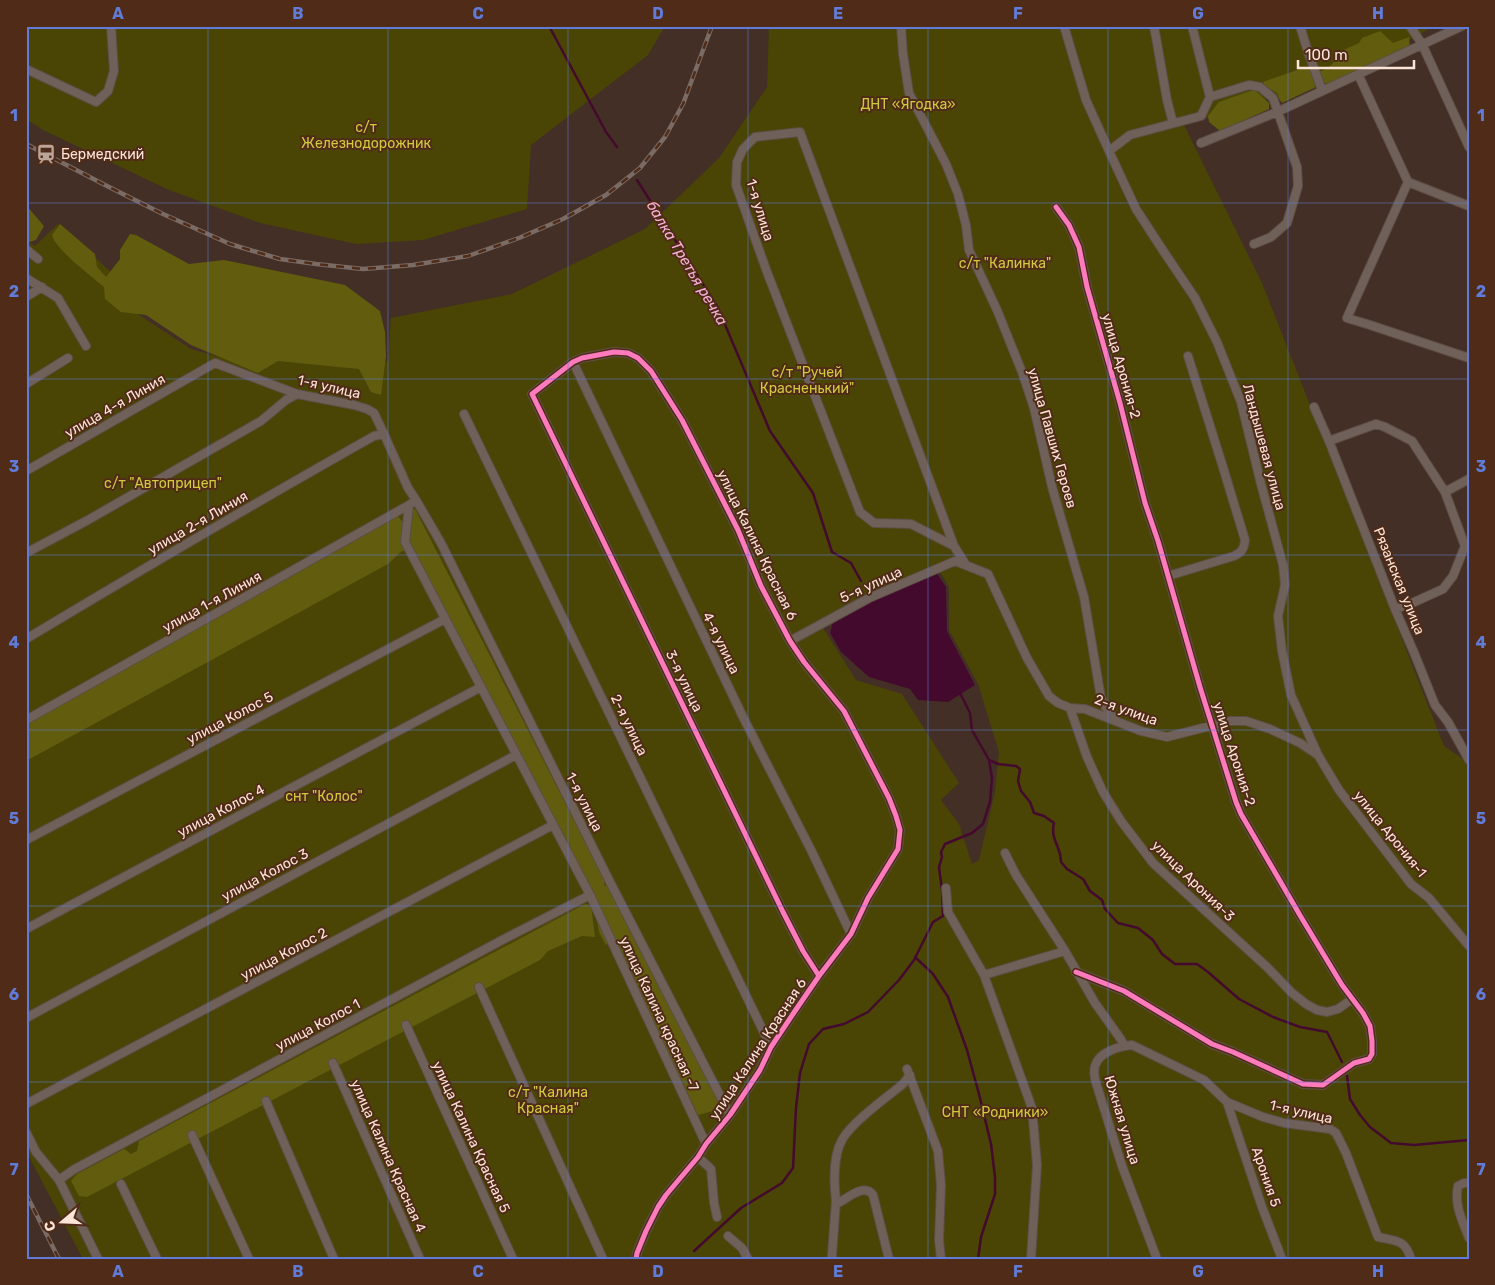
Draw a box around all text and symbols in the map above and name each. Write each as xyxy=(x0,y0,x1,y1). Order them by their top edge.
text: A xyxy=(112,4,124,23)
text: B xyxy=(292,4,304,23)
text: C xyxy=(472,4,484,23)
text: D xyxy=(652,4,664,23)
text: E xyxy=(833,4,843,23)
text: F xyxy=(1013,4,1023,23)
text: G xyxy=(1192,4,1204,23)
text: H xyxy=(1372,4,1384,23)
scale bar xyxy=(1298,38,1414,70)
text: 100 m xyxy=(1305,46,1347,64)
park label: ДНТ «Ягодка» xyxy=(860,96,956,113)
text: 1 xyxy=(10,106,18,125)
text: 1 xyxy=(1477,106,1485,125)
park label: с/т Железнодорожник xyxy=(301,119,431,152)
station icon: Бермедский xyxy=(35,143,57,165)
place label: Бермедский xyxy=(61,146,144,163)
street label: 1-я улица xyxy=(743,177,777,243)
water label: балка Третья речка xyxy=(643,197,731,329)
park label: с/т "Калинка" xyxy=(959,255,1051,272)
text: 2 xyxy=(9,282,19,301)
text: 2 xyxy=(1476,282,1486,301)
street label: улица Арония-2 xyxy=(1098,311,1144,421)
park label: с/т "Ручей Красненький" xyxy=(760,364,854,397)
street label: улица Павших Героев xyxy=(1024,366,1080,510)
street label: улица 4-я Линия xyxy=(62,370,168,442)
street label: 1-я улица xyxy=(296,372,362,402)
street label: Ландышевая улица xyxy=(1239,382,1289,512)
text: 3 xyxy=(9,457,19,476)
text: 3 xyxy=(1476,457,1486,476)
street label: улица Калина Красная 6 xyxy=(713,467,801,623)
park label: с/т "Автоприцеп" xyxy=(104,475,222,492)
street label: улица 2-я Линия xyxy=(145,488,251,558)
street label: Рязанская улица xyxy=(1370,525,1428,637)
street label: 5-я улица xyxy=(837,563,905,607)
street label: улица 1-я Линия xyxy=(160,568,264,636)
street label: 4-я улица xyxy=(699,609,743,677)
text: 4 xyxy=(9,633,20,652)
text: 4 xyxy=(1476,633,1487,652)
street label: 3-я улица xyxy=(662,647,706,715)
street label: улица Колос 5 xyxy=(184,688,276,748)
street label: 2-я улица xyxy=(1092,691,1160,729)
street label: 2-я улица xyxy=(607,692,651,758)
street label: улица Арония-2 xyxy=(1209,700,1259,808)
street label: 1-я улица xyxy=(562,770,606,834)
street label: улица Колос 4 xyxy=(175,781,268,841)
street label: улица Арония-1 xyxy=(1350,787,1430,881)
park label: снт "Колос" xyxy=(285,788,363,805)
text: 5 xyxy=(9,809,19,828)
text: 5 xyxy=(1476,809,1486,828)
street label: улица Арония-3 xyxy=(1148,837,1238,925)
street label: улица Колос 3 xyxy=(219,845,311,905)
street label: улица Колос 2 xyxy=(238,924,330,984)
street label: улица Калина красная -7 xyxy=(616,934,702,1094)
street label: улица Калина Красная 6 xyxy=(706,975,810,1123)
text: 6 xyxy=(9,985,19,1004)
text: 6 xyxy=(1476,985,1486,1004)
street label: улица Колос 1 xyxy=(273,996,363,1054)
street label: улица Калина Красная 5 xyxy=(428,1059,514,1215)
street label: Южная улица xyxy=(1100,1073,1144,1167)
street label: улица Калина Красная 4 xyxy=(347,1077,430,1235)
park label: с/т "Калина Красная" xyxy=(508,1084,588,1117)
street label: 1-я улица xyxy=(1268,1097,1334,1127)
park label: СНТ «Родники» xyxy=(942,1104,1048,1121)
street label: Арония 5 xyxy=(1248,1145,1284,1209)
text: 7 xyxy=(9,1160,19,1179)
text: 7 xyxy=(1476,1160,1486,1179)
north arrow xyxy=(38,1198,88,1248)
text: С xyxy=(40,1218,60,1233)
text: A xyxy=(112,1262,124,1281)
text: B xyxy=(292,1262,304,1281)
text: C xyxy=(472,1262,484,1281)
text: D xyxy=(652,1262,664,1281)
text: E xyxy=(833,1262,843,1281)
text: F xyxy=(1013,1262,1023,1281)
text: G xyxy=(1192,1262,1204,1281)
text: H xyxy=(1372,1262,1384,1281)

